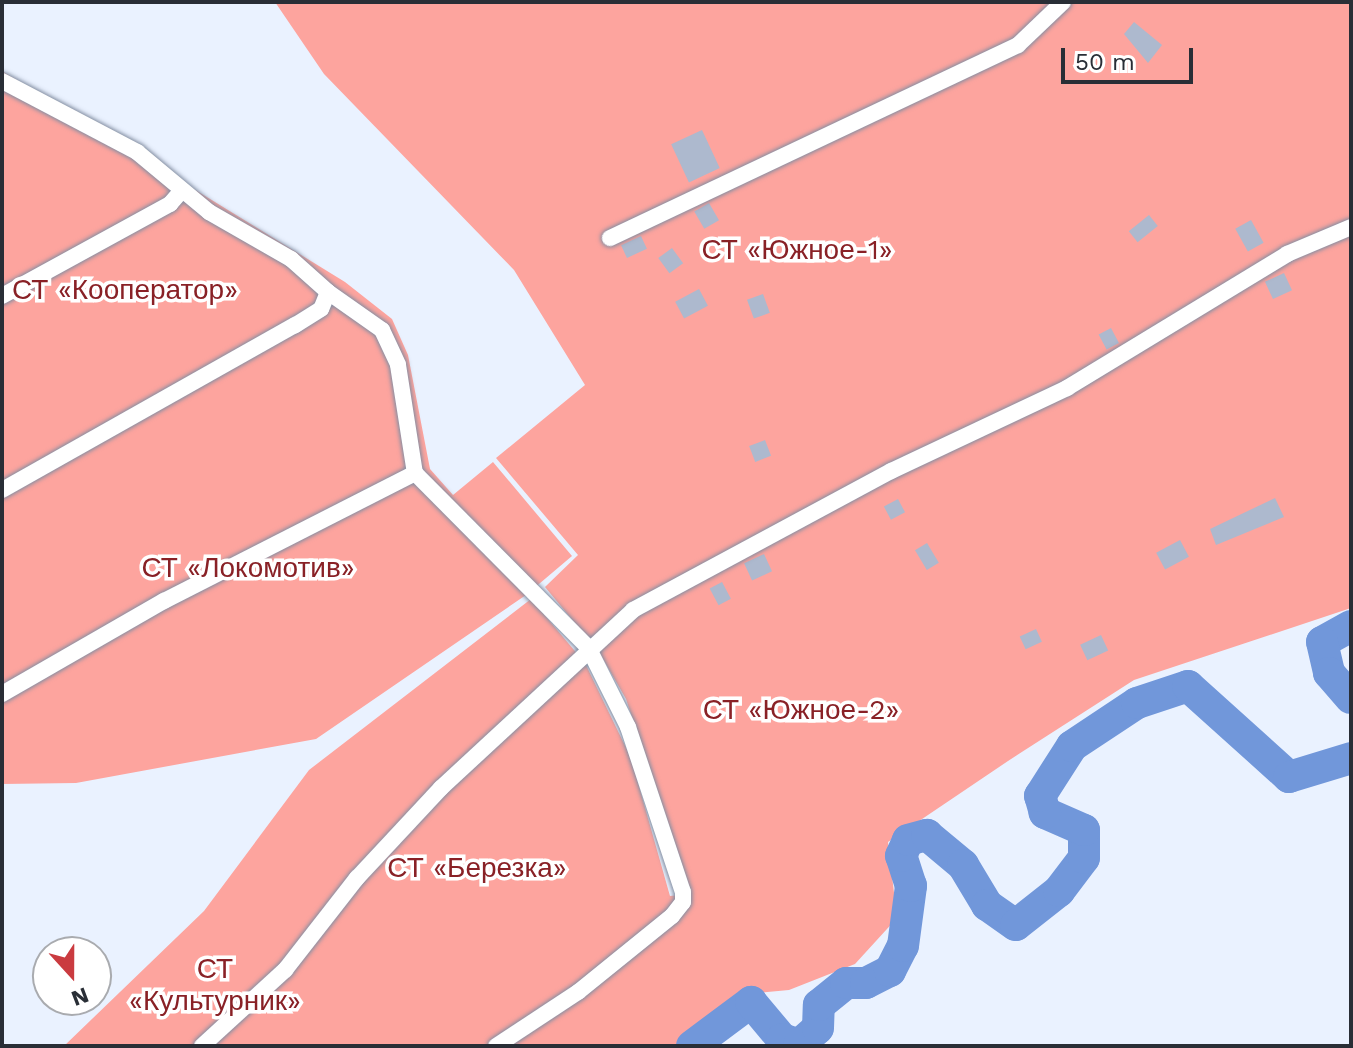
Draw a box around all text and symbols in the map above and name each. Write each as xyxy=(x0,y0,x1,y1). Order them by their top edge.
scale bar xyxy=(1065,32,1197,82)
text: 50 m xyxy=(1075,48,1135,76)
park label: СТ «Южное-1» xyxy=(701,233,893,267)
park label: СТ «Кооператор» xyxy=(12,273,238,307)
park label: СТ «Локомотив» xyxy=(141,551,355,585)
park label: СТ «Южное-2» xyxy=(703,693,899,727)
park label: СТ «Березка» xyxy=(387,851,567,885)
north arrow xyxy=(32,936,112,1016)
park label: СТ «Культурник» xyxy=(129,952,301,1018)
text: N xyxy=(68,982,92,1012)

